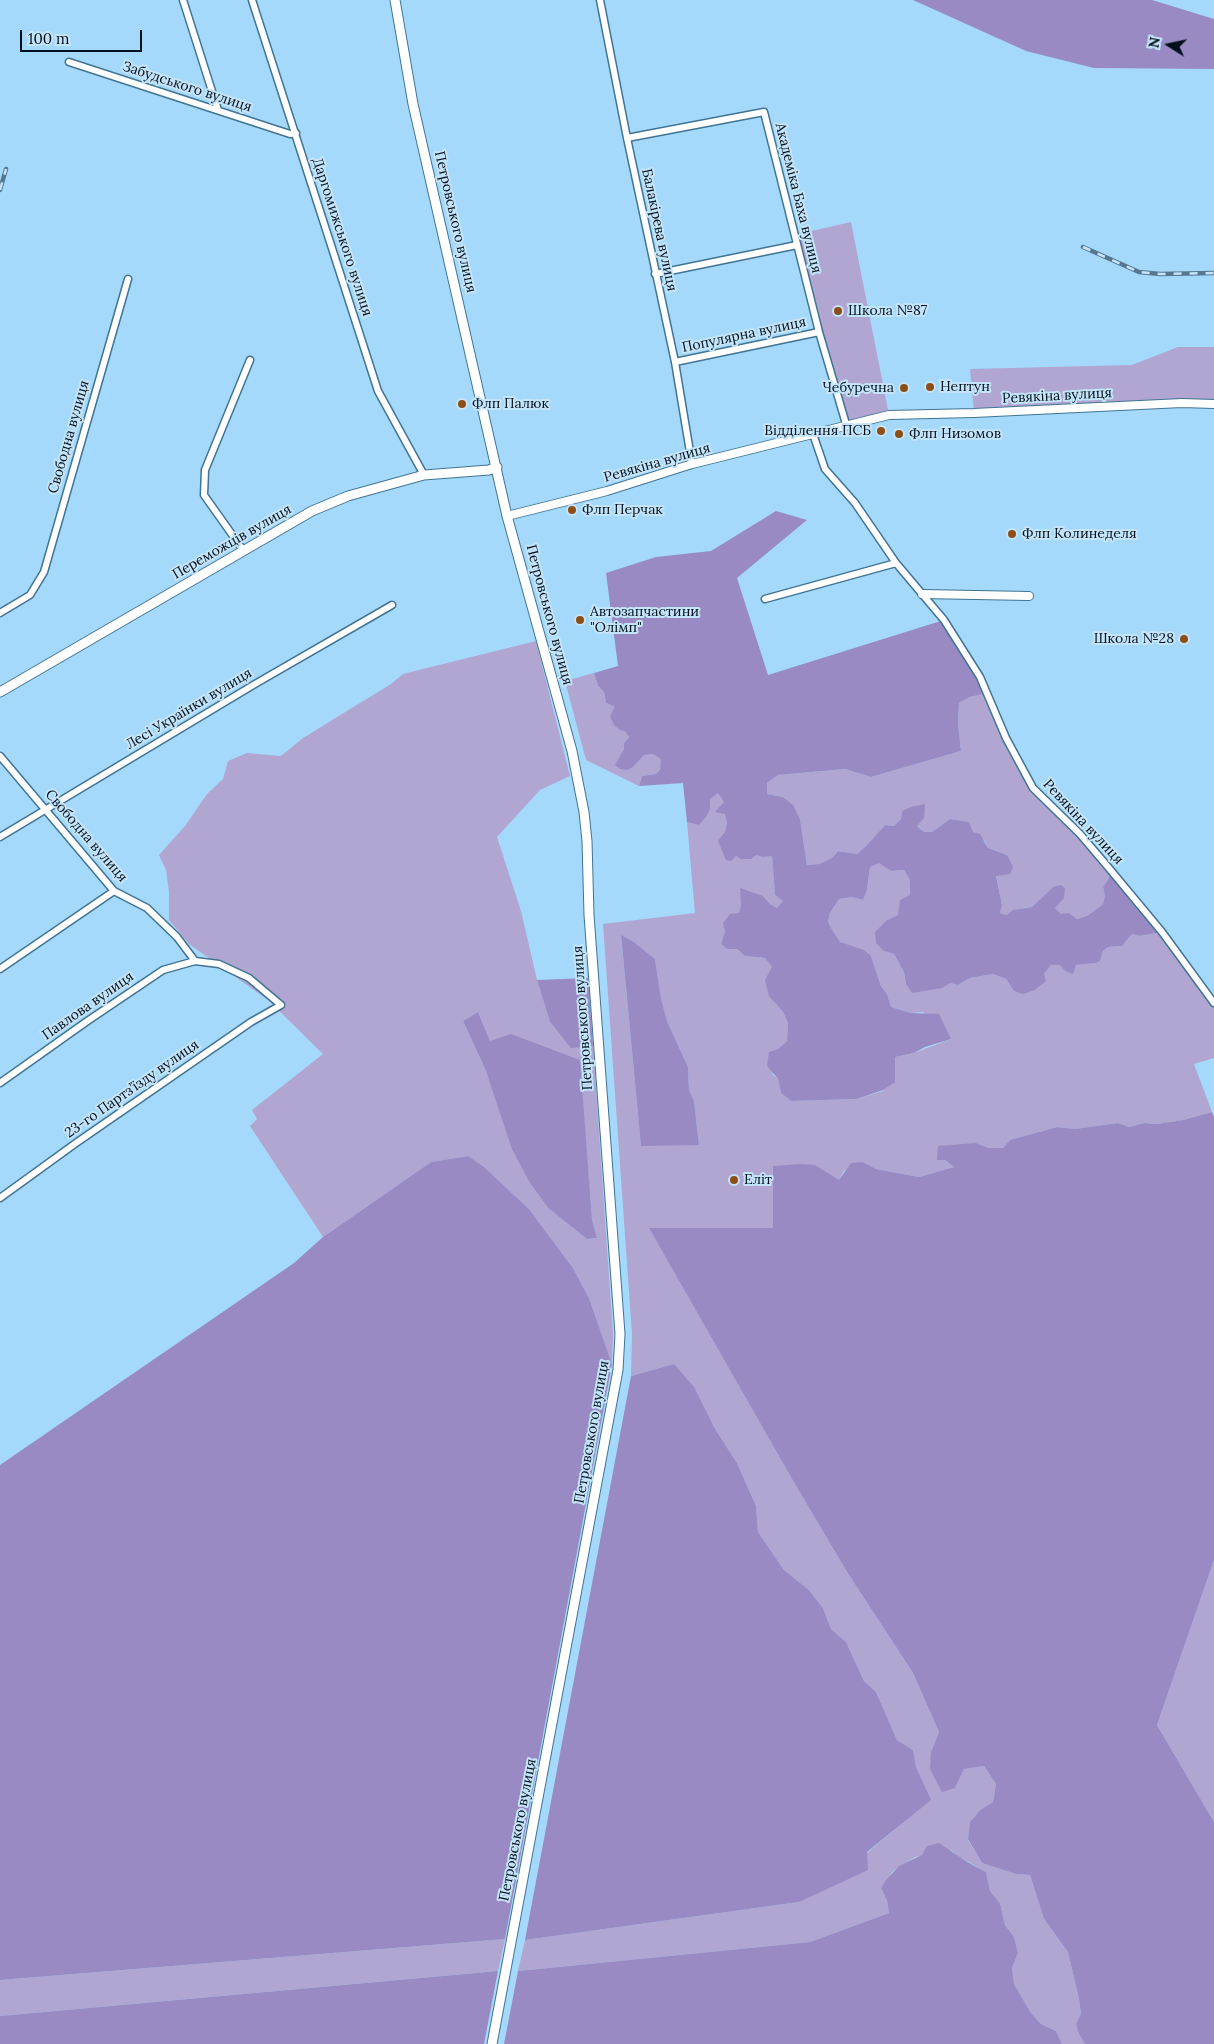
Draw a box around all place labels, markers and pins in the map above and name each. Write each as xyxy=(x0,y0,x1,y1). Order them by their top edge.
place label: Школа №87 xyxy=(848,303,927,319)
marker: Школа №87 xyxy=(832,305,844,317)
place label: Нептун xyxy=(940,379,990,395)
place label: Чебуречна xyxy=(822,380,894,396)
marker: Нептун xyxy=(924,381,936,393)
marker: Чебуречна xyxy=(898,382,910,394)
place label: Флп Палюк xyxy=(472,396,549,412)
marker: Флп Палюк xyxy=(456,398,468,410)
place label: Відділення ПСБ xyxy=(764,423,871,439)
marker: Відділення ПСБ xyxy=(875,425,887,437)
place label: Флп Низомов xyxy=(909,426,1001,442)
marker: Флп Низомов xyxy=(893,428,905,440)
place label: Флп Перчак xyxy=(582,502,663,518)
marker: Флп Перчак xyxy=(566,504,578,516)
place label: Флп Колинеделя xyxy=(1022,526,1137,542)
marker: Флп Колинеделя xyxy=(1006,528,1018,540)
place label: Автозапчастини "Олімп" xyxy=(590,604,699,636)
marker: Автозапчастини "Олімп" xyxy=(574,614,586,626)
place label: Школа №28 xyxy=(1094,631,1174,647)
marker: Школа №28 xyxy=(1178,633,1190,645)
place label: Еліт xyxy=(744,1172,772,1188)
marker: Еліт xyxy=(728,1174,740,1186)

